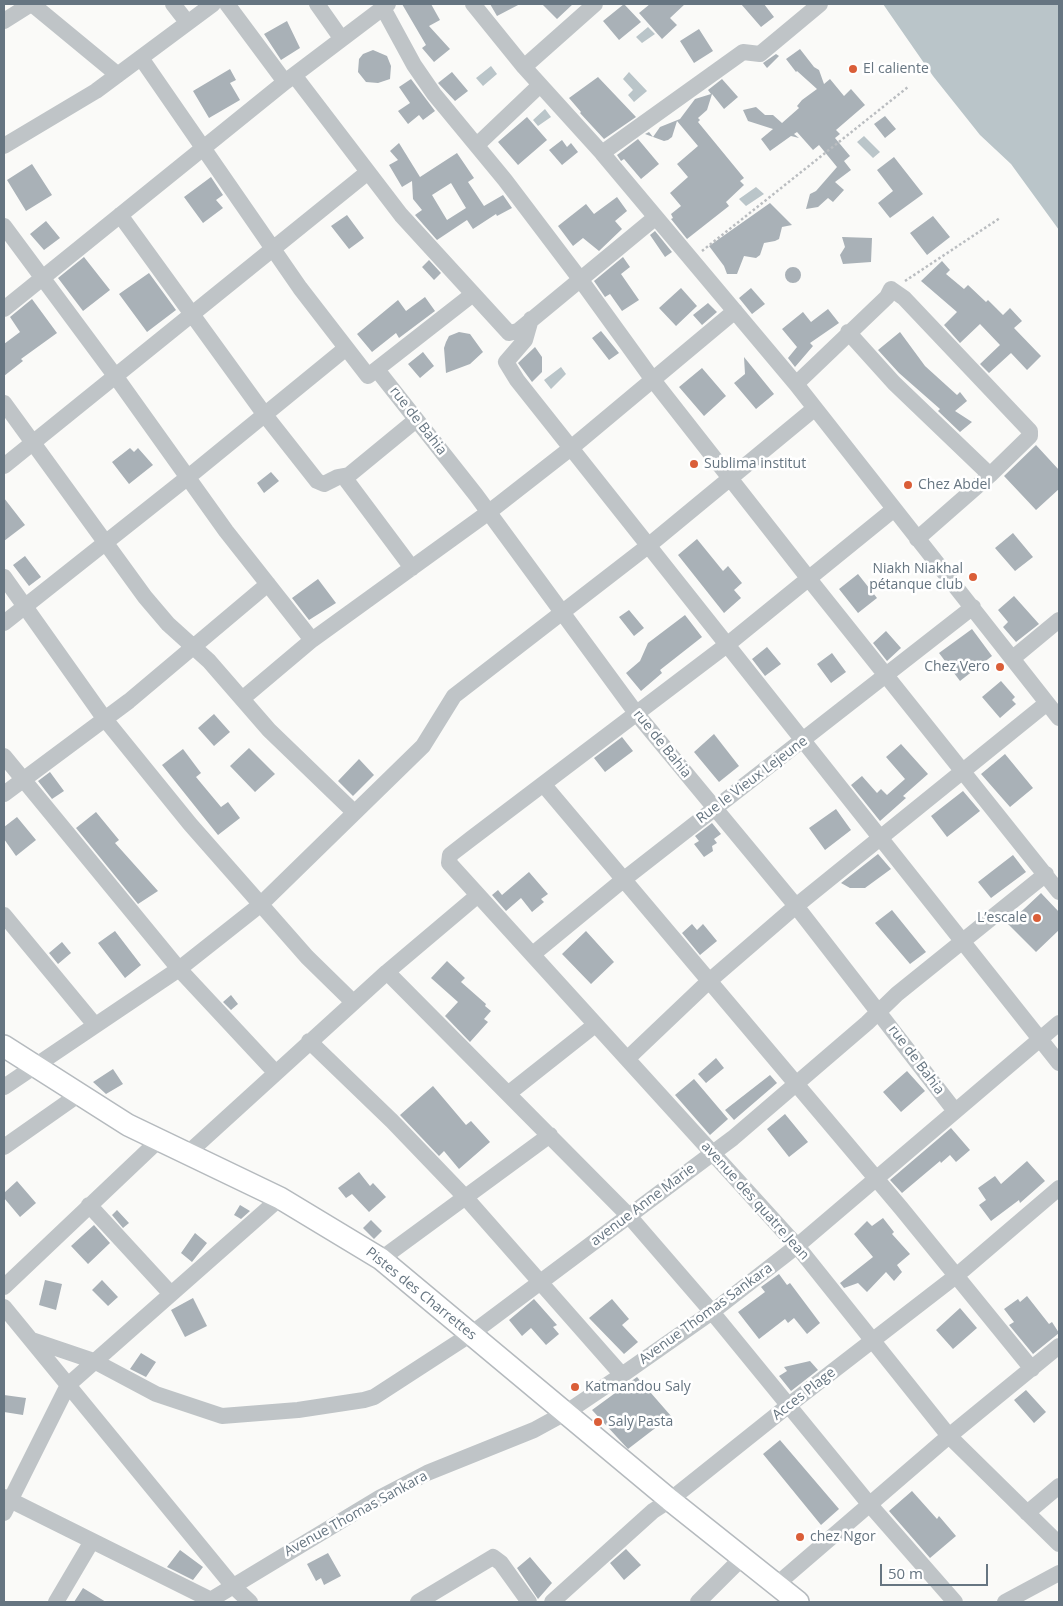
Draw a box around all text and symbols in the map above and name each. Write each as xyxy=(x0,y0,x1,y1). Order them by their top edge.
place label: El caliente xyxy=(863,61,929,77)
marker: El caliente xyxy=(847,63,859,75)
street label: rue de Bahia xyxy=(386,383,450,459)
place label: Sublima institut xyxy=(704,456,806,472)
marker: Sublima institut xyxy=(688,458,700,470)
place label: Chez Abdel xyxy=(918,477,991,493)
marker: Chez Abdel xyxy=(902,479,914,491)
place label: Niakh Niakhal pétanque club xyxy=(869,561,963,594)
marker: Niakh Niakhal pétanque club xyxy=(967,571,979,583)
place label: Chez Vero xyxy=(924,659,990,675)
marker: Chez Vero xyxy=(994,661,1006,673)
street label: rue de Bahia xyxy=(629,707,695,781)
street label: Rue le Vieux Lejeune xyxy=(693,733,811,827)
place label: L’escale xyxy=(977,910,1027,926)
marker: L’escale xyxy=(1031,912,1043,924)
street label: rue de Bahia xyxy=(884,1022,948,1098)
street label: avenue des quatre Jean xyxy=(698,1138,812,1264)
street label: avenue Anne Marie xyxy=(588,1160,698,1250)
street label: Pistes des Charrettes xyxy=(362,1244,480,1344)
street label: Avenue Thomas Sankara xyxy=(636,1260,776,1368)
street label: Acces Plage xyxy=(769,1364,839,1424)
place label: Katmandou Saly xyxy=(585,1379,691,1395)
marker: Katmandou Saly xyxy=(569,1381,581,1393)
place label: Saly Pasta xyxy=(608,1414,673,1430)
marker: Saly Pasta xyxy=(592,1416,604,1428)
street label: Avenue Thomas Sankara xyxy=(282,1468,430,1560)
place label: chez Ngor xyxy=(810,1529,876,1545)
marker: chez Ngor xyxy=(794,1531,806,1543)
scale bar xyxy=(883,1554,990,1586)
text: 50 m xyxy=(888,1563,923,1583)

